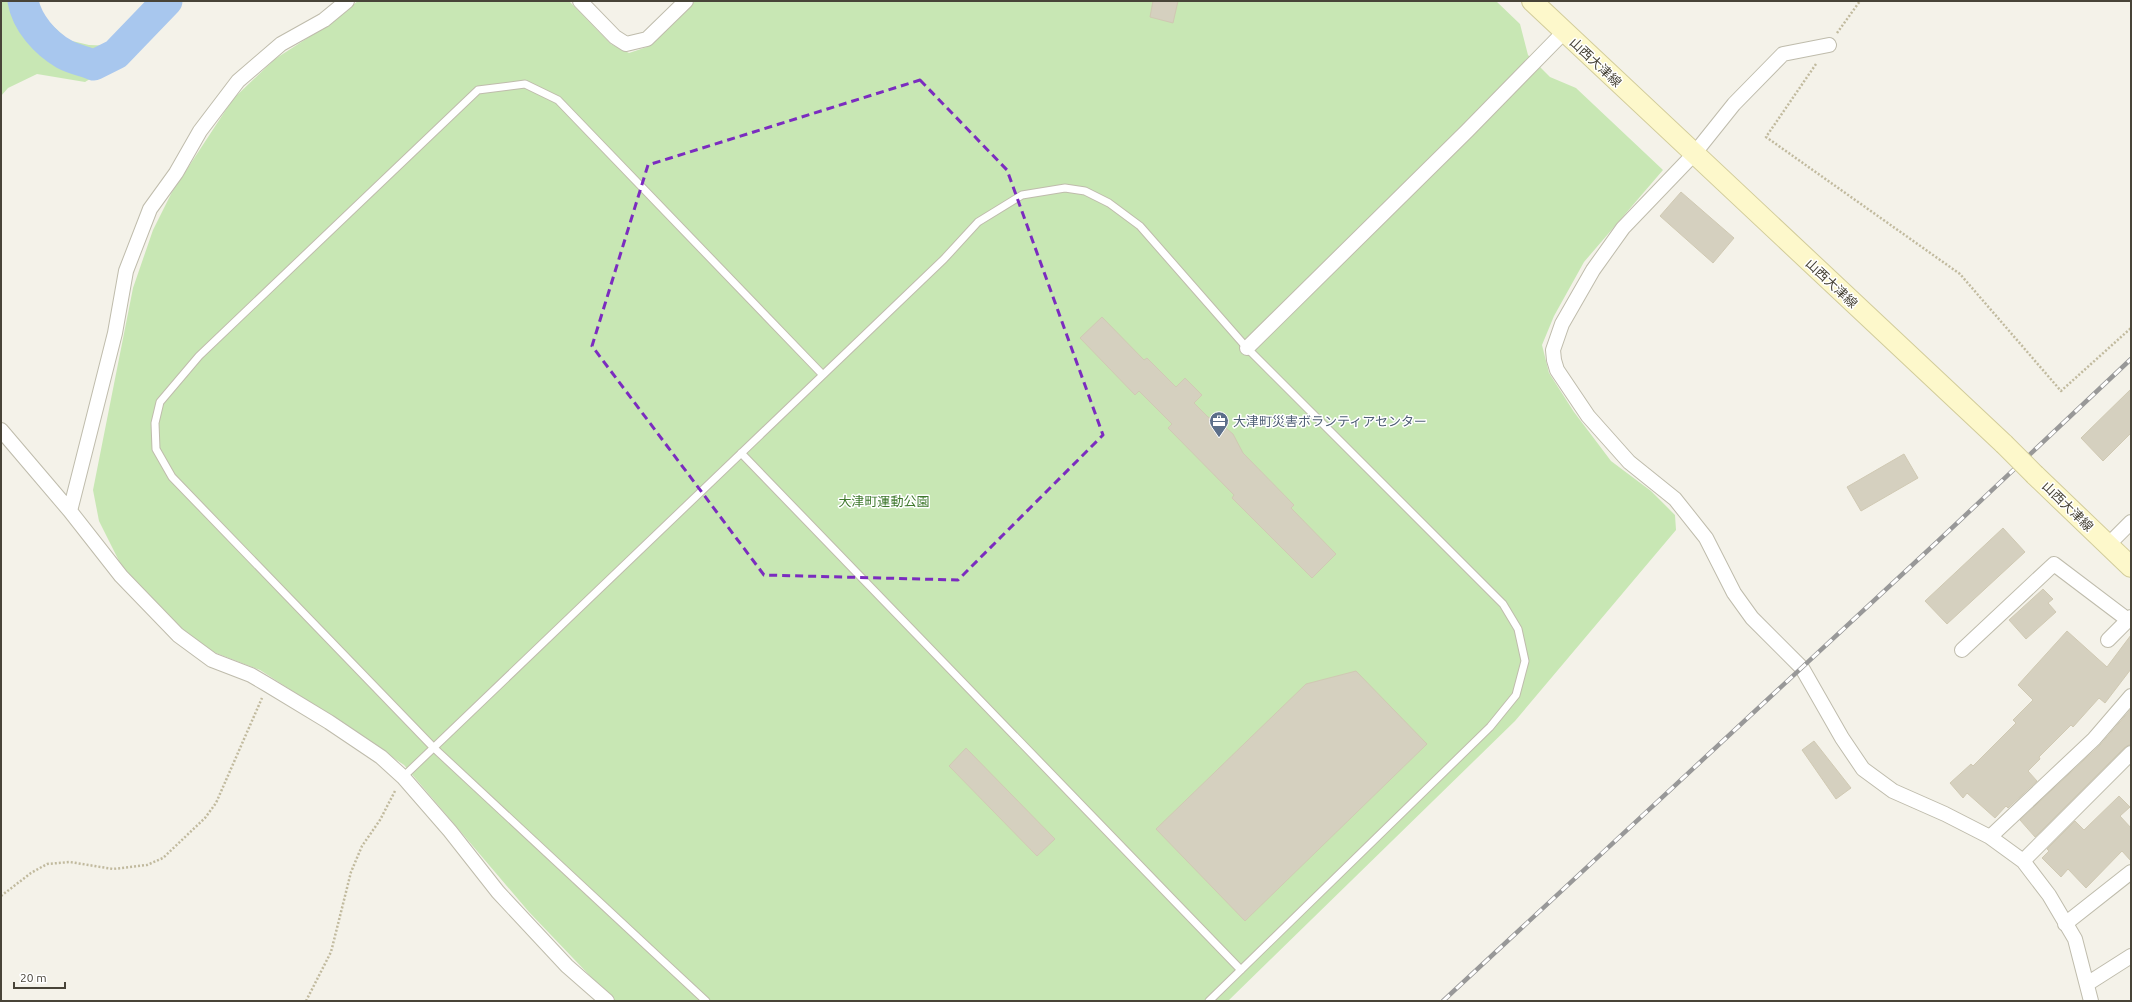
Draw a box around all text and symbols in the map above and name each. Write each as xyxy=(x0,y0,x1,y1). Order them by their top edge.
street label: 山西大津線 xyxy=(1567,35,1625,89)
street label: 山西大津線 xyxy=(1803,256,1861,310)
office icon: 大津町災害ボランティアセンター xyxy=(1208,410,1230,438)
place label: 大津町災害ボランティアセンター xyxy=(1233,414,1427,428)
street label: 山西大津線 xyxy=(2040,478,2096,534)
park label: 大津町運動公園 xyxy=(838,494,930,508)
scale bar xyxy=(14,964,65,990)
text: 20 m xyxy=(20,971,47,984)

